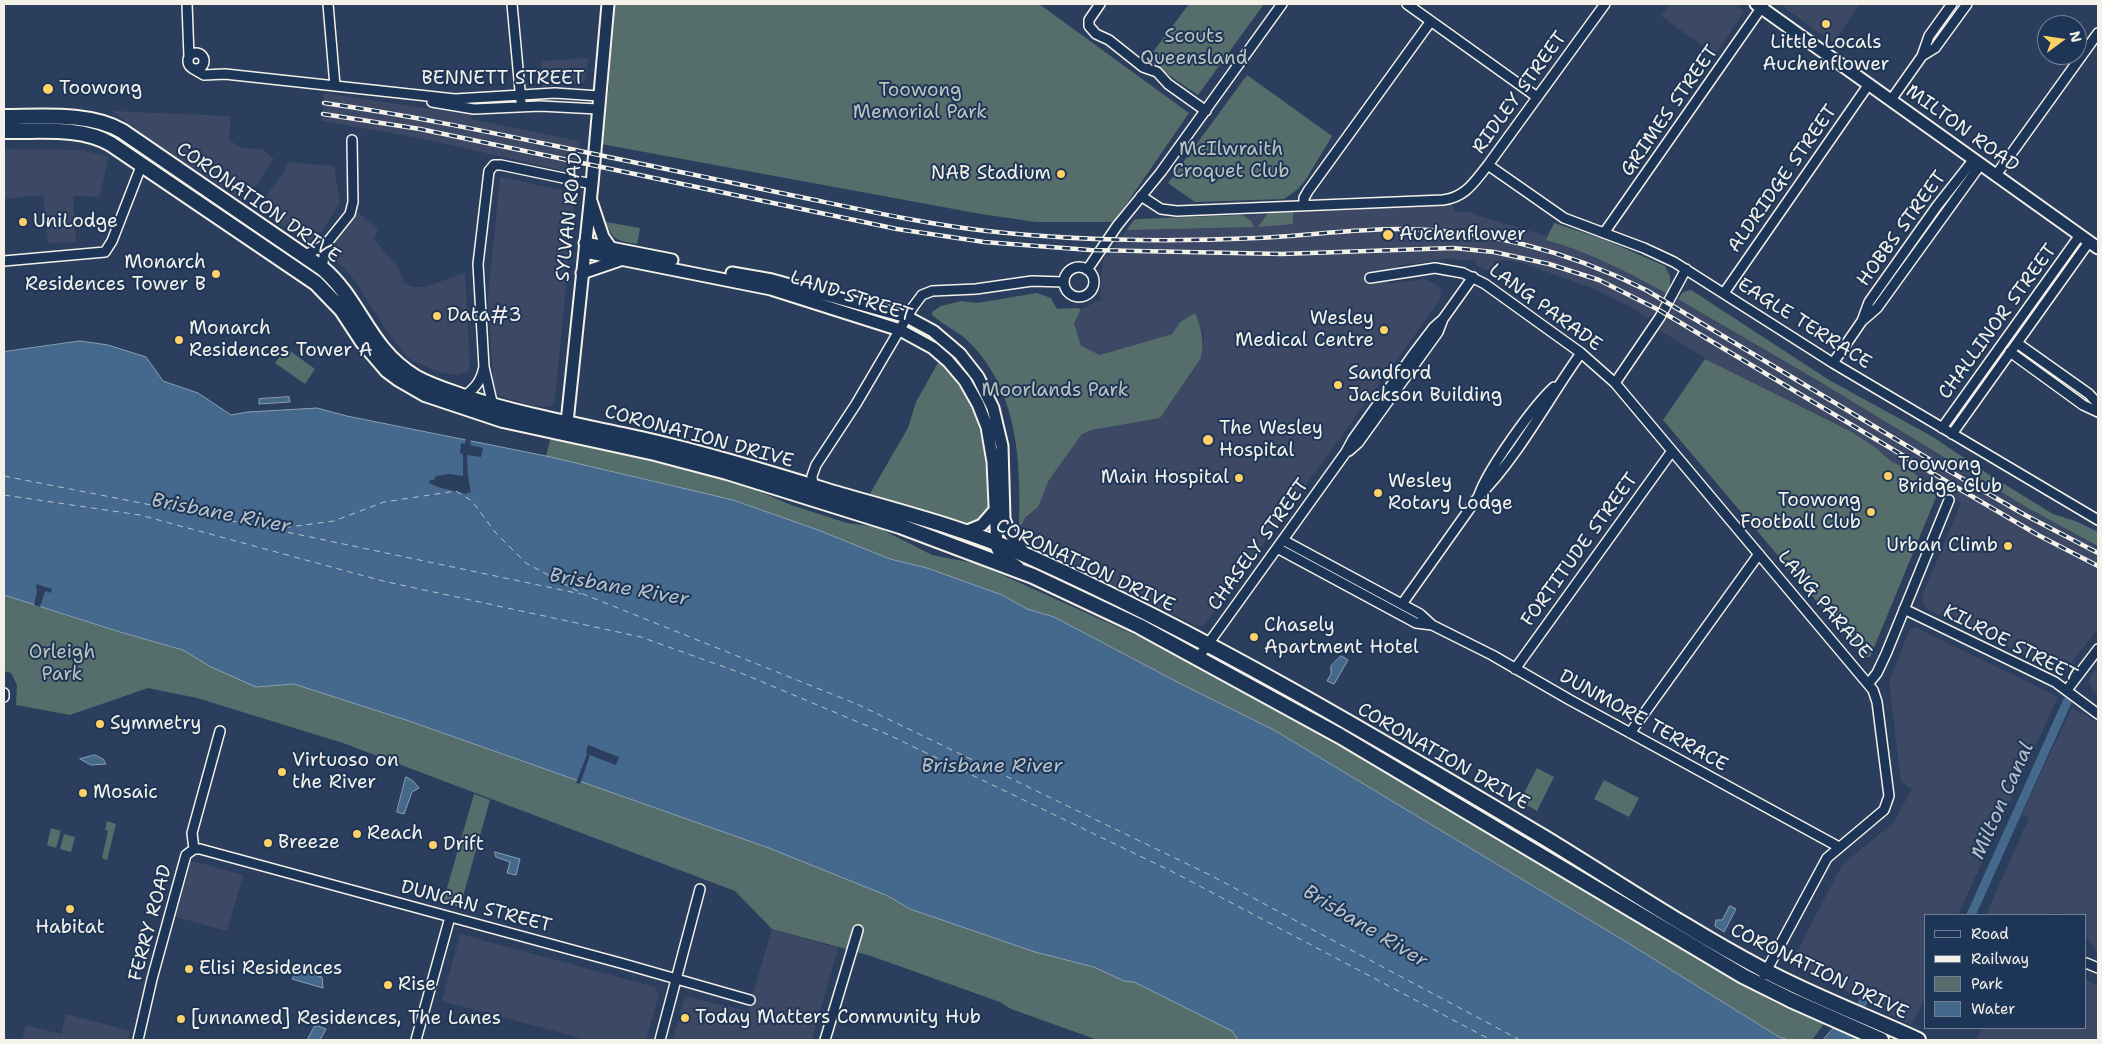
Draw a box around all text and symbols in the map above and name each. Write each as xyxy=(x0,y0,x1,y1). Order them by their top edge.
north arrow xyxy=(2037,15,2087,65)
marker: Little Locals Auchenflower xyxy=(1820,18,1832,30)
park label: Scouts Queensland xyxy=(1140,26,1248,70)
street label: RIDLEY STREET xyxy=(1468,27,1572,159)
text: N xyxy=(2066,29,2086,44)
place label: Little Locals Auchenflower xyxy=(1762,32,1890,76)
street label: GRIMES STREET xyxy=(1616,41,1724,181)
street label: BENNETT STREET xyxy=(422,68,584,90)
place label: Toowong xyxy=(59,78,142,100)
park label: Toowong Memorial Park xyxy=(853,80,987,124)
street label: MILTON ROAD xyxy=(1901,80,2023,178)
marker: Toowong xyxy=(41,82,55,96)
street label: ALDRIDGE STREET xyxy=(1723,101,1843,257)
street label: CORONATION DRIVE xyxy=(172,138,344,268)
park label: McIlwraith Croquet Club xyxy=(1173,139,1289,183)
street label: SYLVAN ROAD xyxy=(552,151,588,283)
place label: NAB Stadium xyxy=(931,163,1051,185)
street label: HOBBS STREET xyxy=(1852,167,1952,291)
marker: NAB Stadium xyxy=(1055,168,1067,180)
place label: UniLodge xyxy=(33,211,118,233)
marker: UniLodge xyxy=(17,216,29,228)
place label: Auchenflower xyxy=(1399,224,1526,246)
marker: Auchenflower xyxy=(1381,228,1395,242)
street label: CHALLINOR STREET xyxy=(1934,240,2062,404)
place label: Monarch Residences Tower B xyxy=(25,252,206,296)
street label: LANG PARADE xyxy=(1484,259,1606,357)
street label: LAND STREET xyxy=(787,267,915,327)
marker: Monarch Residences Tower B xyxy=(210,268,222,280)
street label: EAGLE TERRACE xyxy=(1733,274,1875,374)
place label: Data#3 xyxy=(447,305,522,327)
place label: Wesley Medical Centre xyxy=(1235,308,1374,352)
marker: Data#3 xyxy=(431,310,443,322)
place label: Monarch Residences Tower A xyxy=(189,318,373,362)
marker: Wesley Medical Centre xyxy=(1378,324,1390,336)
marker: Monarch Residences Tower A xyxy=(173,334,185,346)
place label: Sandford Jackson Building xyxy=(1348,363,1502,407)
marker: Sandford Jackson Building xyxy=(1332,379,1344,391)
park label: Moorlands Park xyxy=(981,380,1129,402)
street label: CORONATION DRIVE xyxy=(602,401,796,473)
place label: The Wesley Hospital xyxy=(1219,418,1323,462)
marker: The Wesley Hospital xyxy=(1201,433,1215,447)
place label: Toowong Bridge Club xyxy=(1898,454,2002,498)
place label: Main Hospital xyxy=(1101,467,1229,489)
street label: FORTITUDE STREET xyxy=(1517,469,1643,631)
marker: Toowong Bridge Club xyxy=(1882,470,1894,482)
place label: Wesley Rotary Lodge xyxy=(1388,471,1513,515)
marker: Main Hospital xyxy=(1233,472,1245,484)
street label: CHASELY STREET xyxy=(1204,475,1314,615)
marker: Wesley Rotary Lodge xyxy=(1372,487,1384,499)
water label: Brisbane River xyxy=(149,489,293,539)
place label: Toowong Football Club xyxy=(1740,490,1861,534)
marker: Toowong Football Club xyxy=(1865,506,1877,518)
street label: CORONATION DRIVE xyxy=(992,514,1178,618)
place label: Urban Climb xyxy=(1886,535,1998,557)
marker: Urban Climb xyxy=(2002,540,2014,552)
street label: LANG PARADE xyxy=(1772,546,1876,664)
water label: Brisbane River xyxy=(547,564,691,612)
street label: KILROE STREET xyxy=(1939,600,2081,688)
place label: Chasely Apartment Hotel xyxy=(1264,615,1419,659)
marker: Chasely Apartment Hotel xyxy=(1248,631,1260,643)
park label: Orleigh Park xyxy=(29,642,95,686)
street label: DUNMORE TERRACE xyxy=(1555,665,1731,777)
street label: CORONATION DRIVE xyxy=(1353,698,1533,816)
place label: Symmetry xyxy=(110,713,202,735)
marker: Symmetry xyxy=(94,718,106,730)
water label: Milton Canal xyxy=(1966,739,2040,863)
place label: Virtuoso on the River xyxy=(292,750,399,794)
water label: Brisbane River xyxy=(921,755,1063,779)
marker: Virtuoso on the River xyxy=(276,766,288,778)
place label: Mosaic xyxy=(93,782,158,804)
marker: Mosaic xyxy=(77,787,89,799)
place label: Reach xyxy=(367,823,423,845)
marker: Reach xyxy=(351,828,363,840)
place label: Breeze xyxy=(278,832,340,854)
place label: Drift xyxy=(443,834,484,856)
marker: Breeze xyxy=(262,837,274,849)
marker: Drift xyxy=(427,839,439,851)
street label: FERRY ROAD xyxy=(125,862,177,984)
street label: DUNCAN STREET xyxy=(398,876,554,938)
water label: Brisbane River xyxy=(1298,880,1432,974)
marker: Habitat xyxy=(64,903,76,915)
legend xyxy=(1924,914,2087,1029)
place label: Habitat xyxy=(35,917,105,939)
street label: CORONATION DRIVE xyxy=(1726,919,1912,1025)
text: Road xyxy=(1971,924,2009,944)
text: Railway xyxy=(1971,949,2029,969)
place label: Elisi Residences xyxy=(199,958,342,980)
marker: Elisi Residences xyxy=(183,963,195,975)
place label: Rise xyxy=(398,974,436,996)
text: Park xyxy=(1971,974,2003,994)
marker: Rise xyxy=(382,979,394,991)
text: Water xyxy=(1971,999,2015,1019)
place label: Today Matters Community Hub xyxy=(695,1007,981,1029)
place label: [unnamed] Residences, The Lanes xyxy=(191,1008,501,1030)
marker: Today Matters Community Hub xyxy=(679,1012,691,1024)
marker: [unnamed] Residences, The Lanes xyxy=(175,1013,187,1025)

